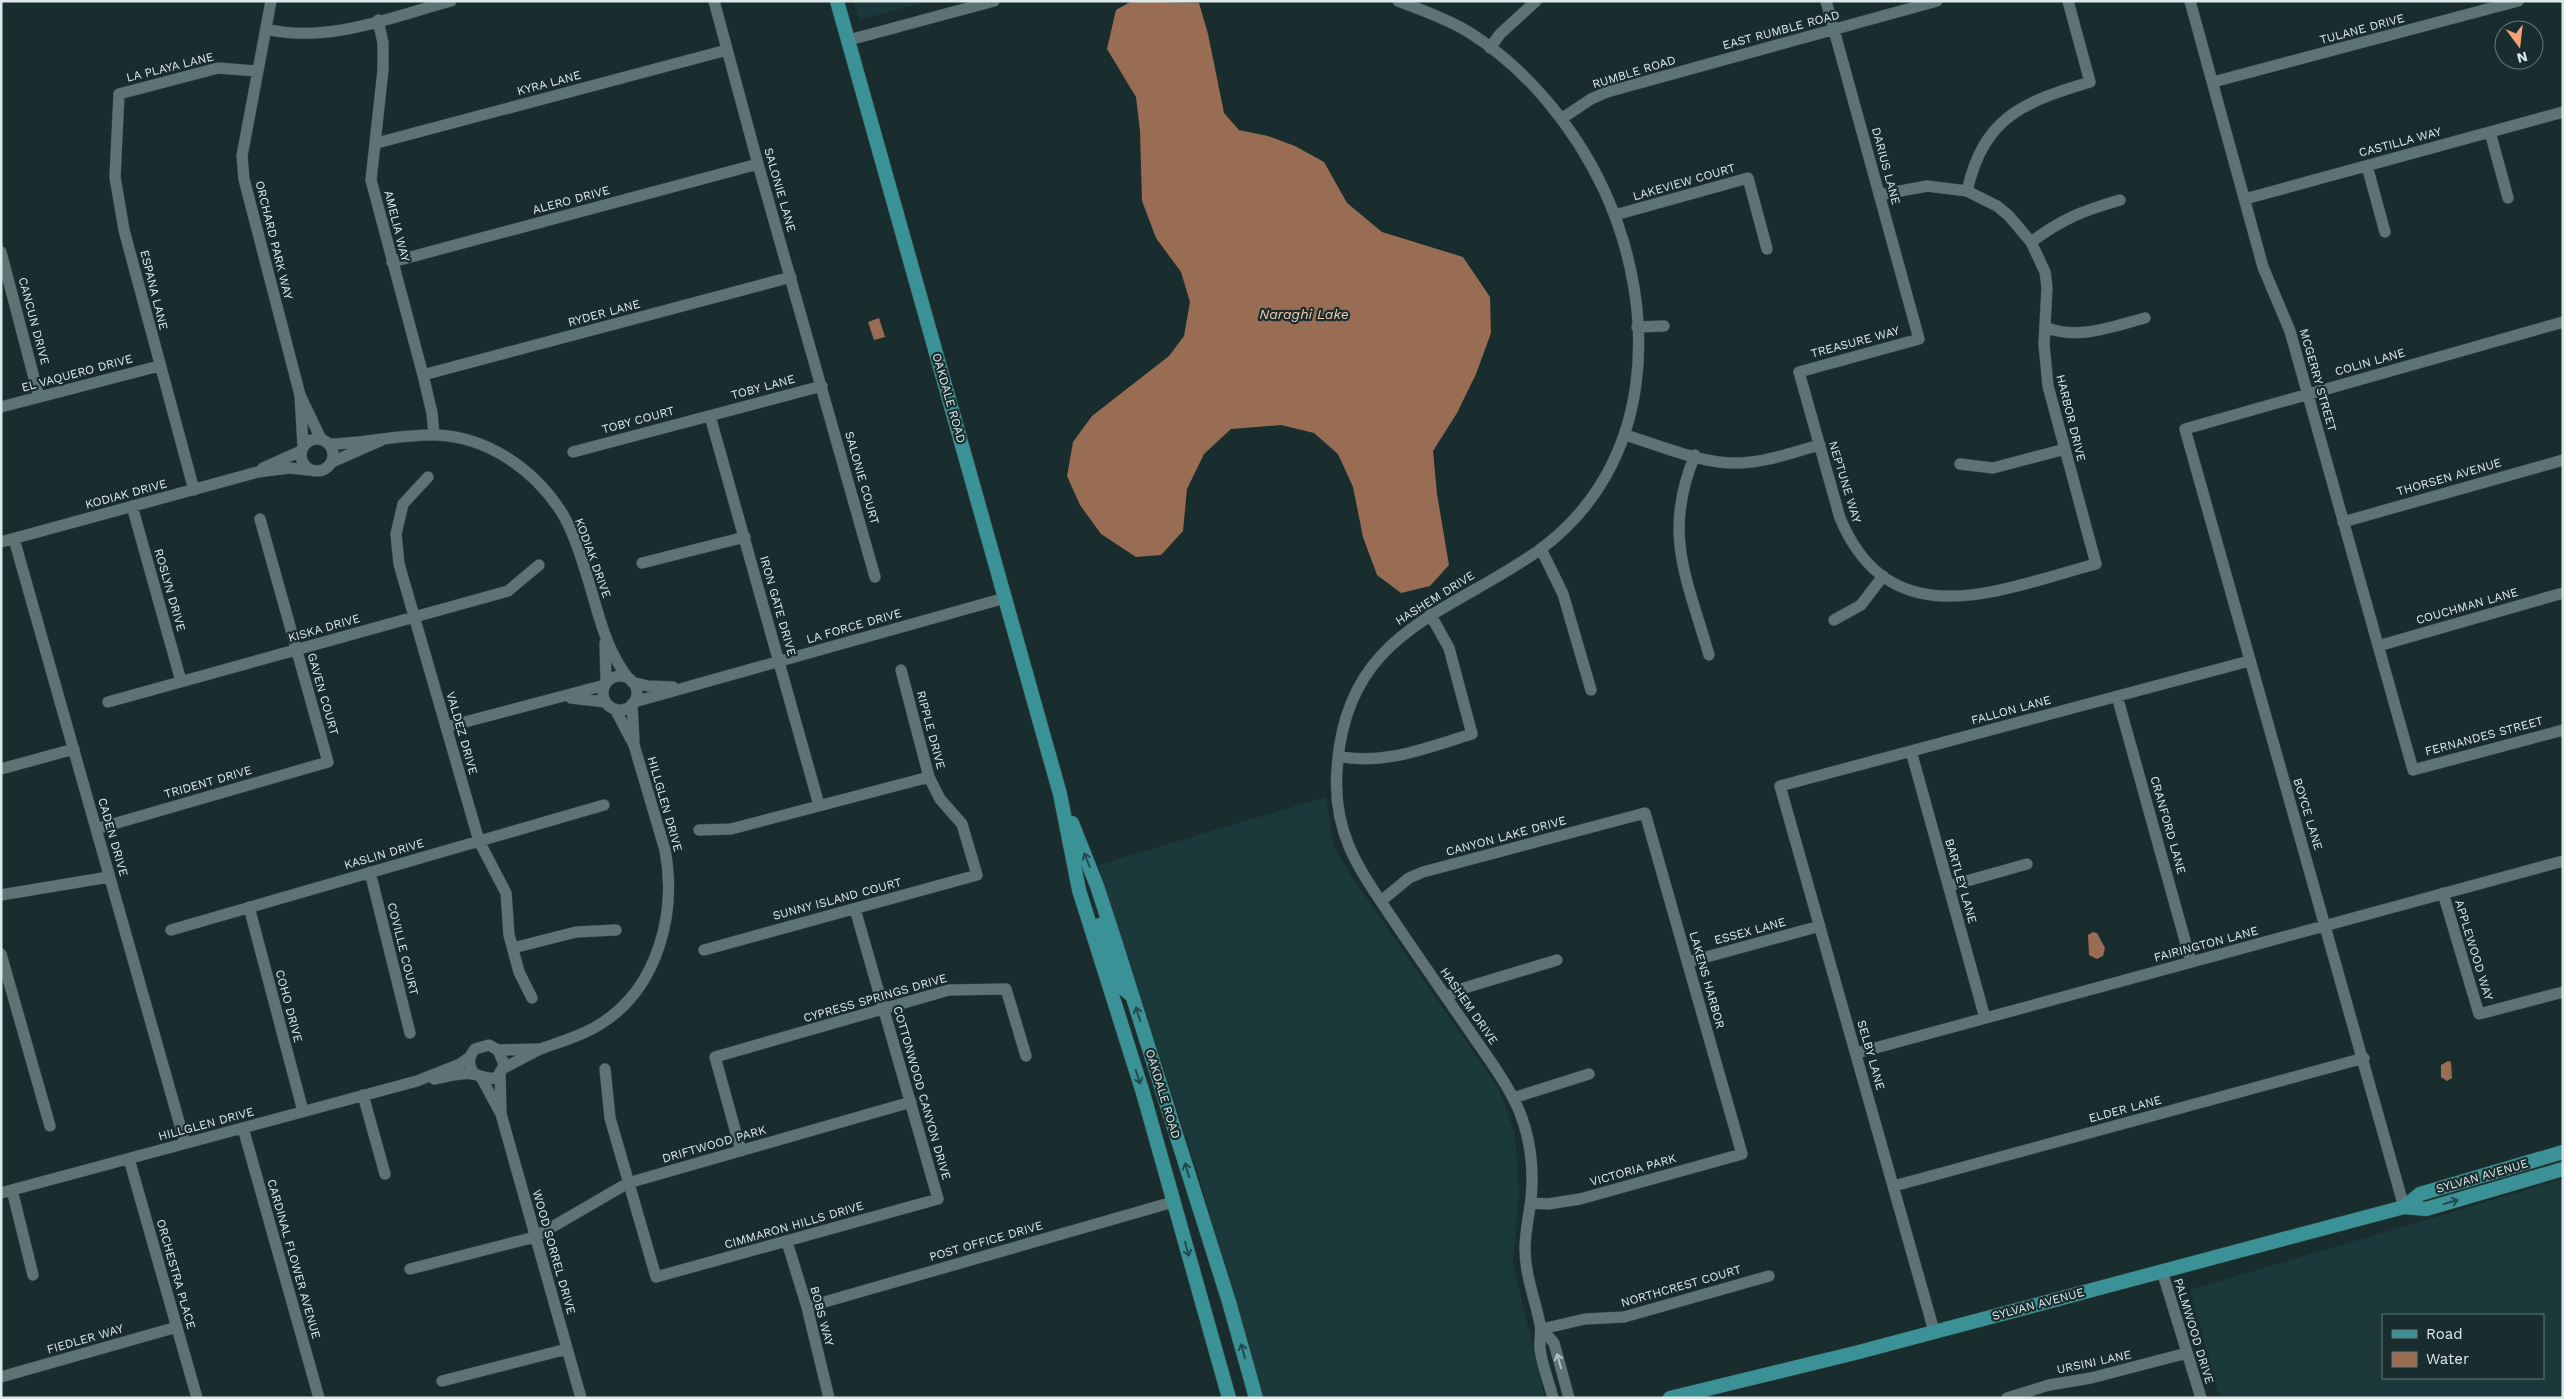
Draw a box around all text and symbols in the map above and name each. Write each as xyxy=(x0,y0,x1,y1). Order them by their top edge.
street label: EAST RUMBLE ROAD xyxy=(1721,8,1841,52)
street label: TULANE DRIVE xyxy=(2318,11,2406,47)
north arrow xyxy=(2494,20,2544,70)
text: N xyxy=(2515,48,2529,67)
street label: LA PLAYA LANE xyxy=(125,49,215,85)
street label: RUMBLE ROAD xyxy=(1591,53,1677,91)
street label: KYRA LANE xyxy=(516,68,583,98)
street label: CASTILLA WAY xyxy=(2357,124,2443,160)
street label: DARIUS LANE xyxy=(1869,126,1903,207)
street label: SALONIE LANE xyxy=(761,146,799,234)
street label: LAKEVIEW COURT xyxy=(1631,161,1737,203)
street label: ORCHARD PARK WAY xyxy=(252,179,296,301)
street label: ALERO DRIVE xyxy=(531,183,611,217)
street label: AMELIA WAY xyxy=(381,189,413,263)
street label: ESPANA LANE xyxy=(137,249,171,332)
street label: CANCUN DRIVE xyxy=(16,276,53,367)
street label: RYDER LANE xyxy=(566,297,642,329)
water label: Naraghi Lake xyxy=(1259,306,1349,322)
street label: TREASURE WAY xyxy=(1809,323,1901,361)
street label: MCGERRY STREET xyxy=(2297,327,2339,433)
street label: COLIN LANE xyxy=(2333,345,2407,379)
street label: EL VAQUERO DRIVE xyxy=(20,351,135,395)
street label: OAKDALE ROAD xyxy=(929,351,969,445)
street label: TOBY LANE xyxy=(730,372,797,402)
street label: HARBOR DRIVE xyxy=(2053,373,2089,463)
street label: TOBY COURT xyxy=(600,404,676,436)
street label: SALONIE COURT xyxy=(842,430,882,526)
street label: NEPTUNE WAY xyxy=(1826,439,1864,525)
street label: THORSEN AVENUE xyxy=(2395,455,2503,499)
street label: KODIAK DRIVE xyxy=(84,476,169,512)
street label: KODIAK DRIVE xyxy=(572,516,614,600)
street label: ROSLYN DRIVE xyxy=(151,547,189,633)
street label: IRON GATE DRIVE xyxy=(757,554,799,658)
street label: HASHEM DRIVE xyxy=(1393,568,1477,628)
street label: COUCHMAN LANE xyxy=(2414,585,2520,627)
street label: LA FORCE DRIVE xyxy=(805,606,904,646)
street label: KISKA DRIVE xyxy=(286,611,362,645)
street label: GAVEN COURT xyxy=(305,651,341,737)
street label: RIPPLE DRIVE xyxy=(914,689,948,771)
street label: VALDEZ DRIVE xyxy=(443,690,481,776)
street label: FALLON LANE xyxy=(1970,693,2053,727)
street label: FERNANDES STREET xyxy=(2423,713,2545,759)
street label: HILLGLEN DRIVE xyxy=(645,755,685,854)
street label: TRIDENT DRIVE xyxy=(163,763,254,801)
street label: CRANFORD LANE xyxy=(2147,774,2189,876)
street label: BOYCE LANE xyxy=(2290,776,2326,852)
street label: CADEN DRIVE xyxy=(95,796,131,878)
street label: CANYON LAKE DRIVE xyxy=(1444,813,1568,859)
street label: KASLIN DRIVE xyxy=(342,836,426,872)
street label: BARTLEY LANE xyxy=(1942,837,1980,925)
one-way arrow xyxy=(1082,853,1091,868)
street label: SUNNY ISLAND COURT xyxy=(771,875,903,923)
street label: APPLEWOOD WAY xyxy=(2452,898,2496,1002)
street label: COVILLE COURT xyxy=(385,901,421,997)
street label: ESSEX LANE xyxy=(1713,915,1788,947)
street label: FAIRINGTON LANE xyxy=(2152,923,2260,965)
street label: LAKENS HARBOR xyxy=(1686,930,1728,1030)
street label: HASHEM DRIVE xyxy=(1437,965,1501,1047)
street label: COHO DRIVE xyxy=(273,968,306,1044)
street label: CYPRESS SPRINGS DRIVE xyxy=(802,971,949,1025)
street label: COTTONWOOD CANYON DRIVE xyxy=(890,1004,954,1182)
one-way arrow xyxy=(1133,1007,1143,1023)
street label: SELBY LANE xyxy=(1854,1018,1888,1092)
street label: OAKDALE ROAD xyxy=(1143,1048,1183,1140)
one-way arrow xyxy=(1134,1069,1143,1084)
street label: ELDER LANE xyxy=(2087,1092,2163,1125)
street label: HILLGLEN DRIVE xyxy=(157,1104,256,1144)
street label: DRIFTWOOD PARK xyxy=(660,1122,768,1166)
street label: VICTORIA PARK xyxy=(1588,1151,1678,1189)
street label: SYLVAN AVENUE xyxy=(2434,1156,2530,1196)
one-way arrow xyxy=(1182,1162,1191,1178)
street label: CARDINAL FLOWER AVENUE xyxy=(264,1178,324,1341)
street label: WOOD SORREL DRIVE xyxy=(529,1188,579,1316)
one-way arrow xyxy=(2443,1197,2459,1206)
street label: CIMMARON HILLS DRIVE xyxy=(723,1198,866,1252)
street label: ORCHESTRA PLACE xyxy=(154,1217,198,1331)
street label: POST OFFICE DRIVE xyxy=(928,1218,1045,1264)
one-way arrow xyxy=(1182,1241,1192,1257)
street label: NORTHCREST COURT xyxy=(1619,1262,1743,1310)
street label: PALMWOOD DRIVE xyxy=(2171,1276,2217,1386)
street label: BOBS WAY xyxy=(807,1285,837,1347)
street label: SYLVAN AVENUE xyxy=(1990,1285,2086,1323)
legend xyxy=(2382,1314,2544,1379)
street label: FIEDLER WAY xyxy=(45,1321,125,1357)
text: Road xyxy=(2426,1325,2463,1343)
one-way arrow xyxy=(1238,1343,1247,1359)
street label: URSINI LANE xyxy=(2056,1347,2133,1377)
text: Water xyxy=(2426,1350,2469,1368)
one-way arrow xyxy=(1554,1354,1564,1370)

